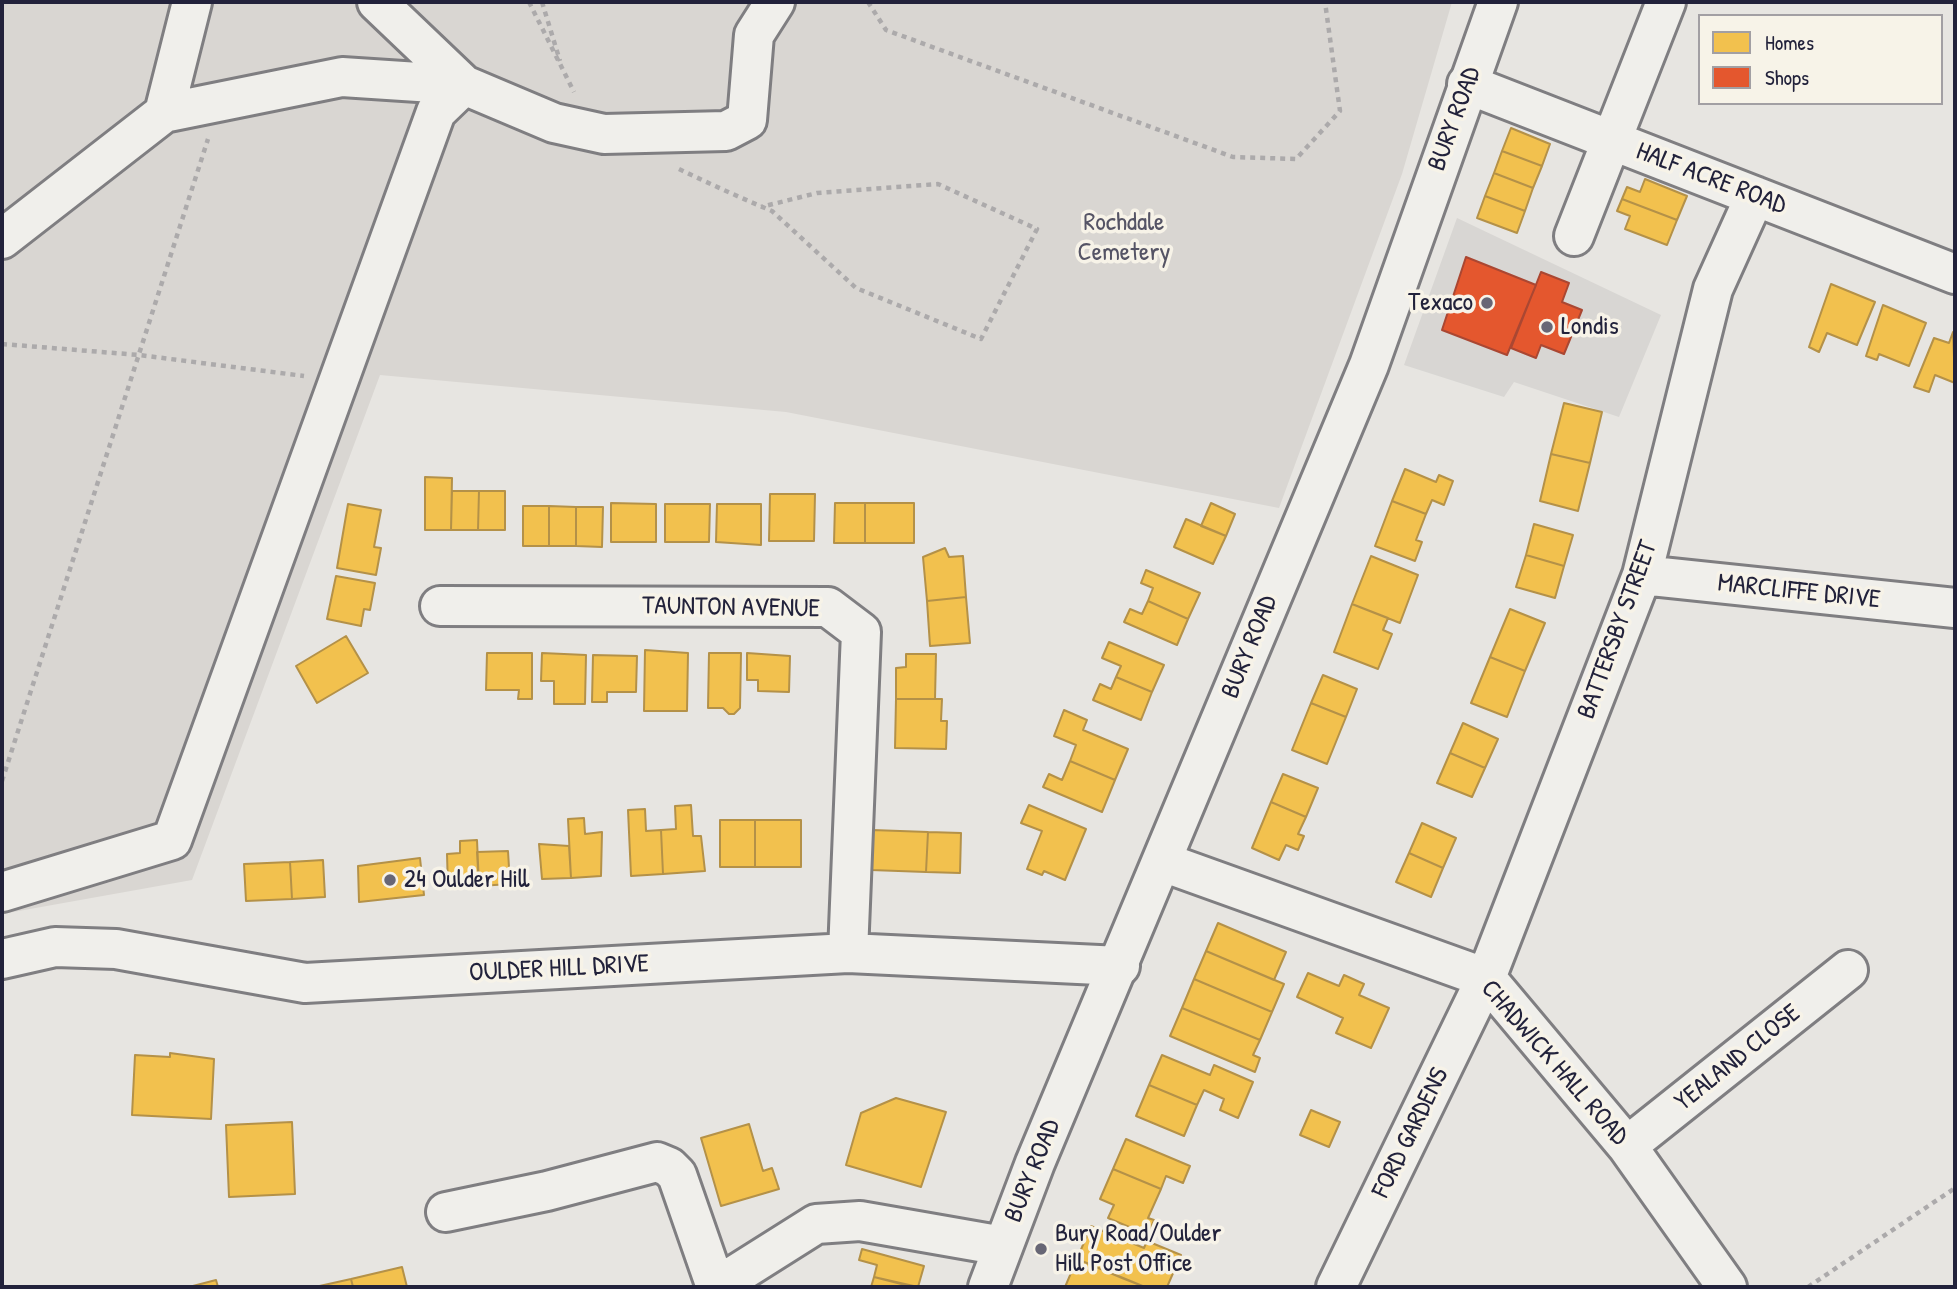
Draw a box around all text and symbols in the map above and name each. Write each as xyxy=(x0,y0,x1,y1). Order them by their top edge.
legend xyxy=(1698,14,1943,105)
text: Homes xyxy=(1765,28,1814,57)
street label: BURY ROAD xyxy=(1422,63,1488,175)
text: Shops xyxy=(1765,63,1809,92)
street label: HALF ACRE ROAD xyxy=(1632,136,1790,222)
park label: Rochdale Cemetery xyxy=(1078,207,1170,268)
place label: Texaco xyxy=(1408,287,1473,319)
marker: Texaco xyxy=(1479,295,1495,311)
place label: Londis xyxy=(1561,311,1619,343)
marker: Londis xyxy=(1539,319,1555,335)
street label: BATTERSBY STREET xyxy=(1571,537,1665,723)
street label: MARCLIFFE DRIVE xyxy=(1716,568,1882,616)
street label: TAUNTON AVENUE xyxy=(642,591,820,625)
street label: BURY ROAD xyxy=(1215,591,1285,703)
place label: 24 Oulder Hill xyxy=(404,864,529,896)
marker: 24 Oulder Hill xyxy=(382,872,398,888)
street label: OULDER HILL DRIVE xyxy=(468,949,650,989)
street label: CHADWICK HALL ROAD xyxy=(1474,974,1634,1152)
street label: YEALAND CLOSE xyxy=(1669,998,1807,1118)
street label: FORD GARDENS xyxy=(1366,1063,1456,1203)
street label: BURY ROAD xyxy=(998,1115,1068,1227)
place label: Bury Road/Oulder Hill Post Office xyxy=(1055,1218,1221,1280)
marker: Bury Road/Oulder Hill Post Office xyxy=(1033,1241,1049,1257)

